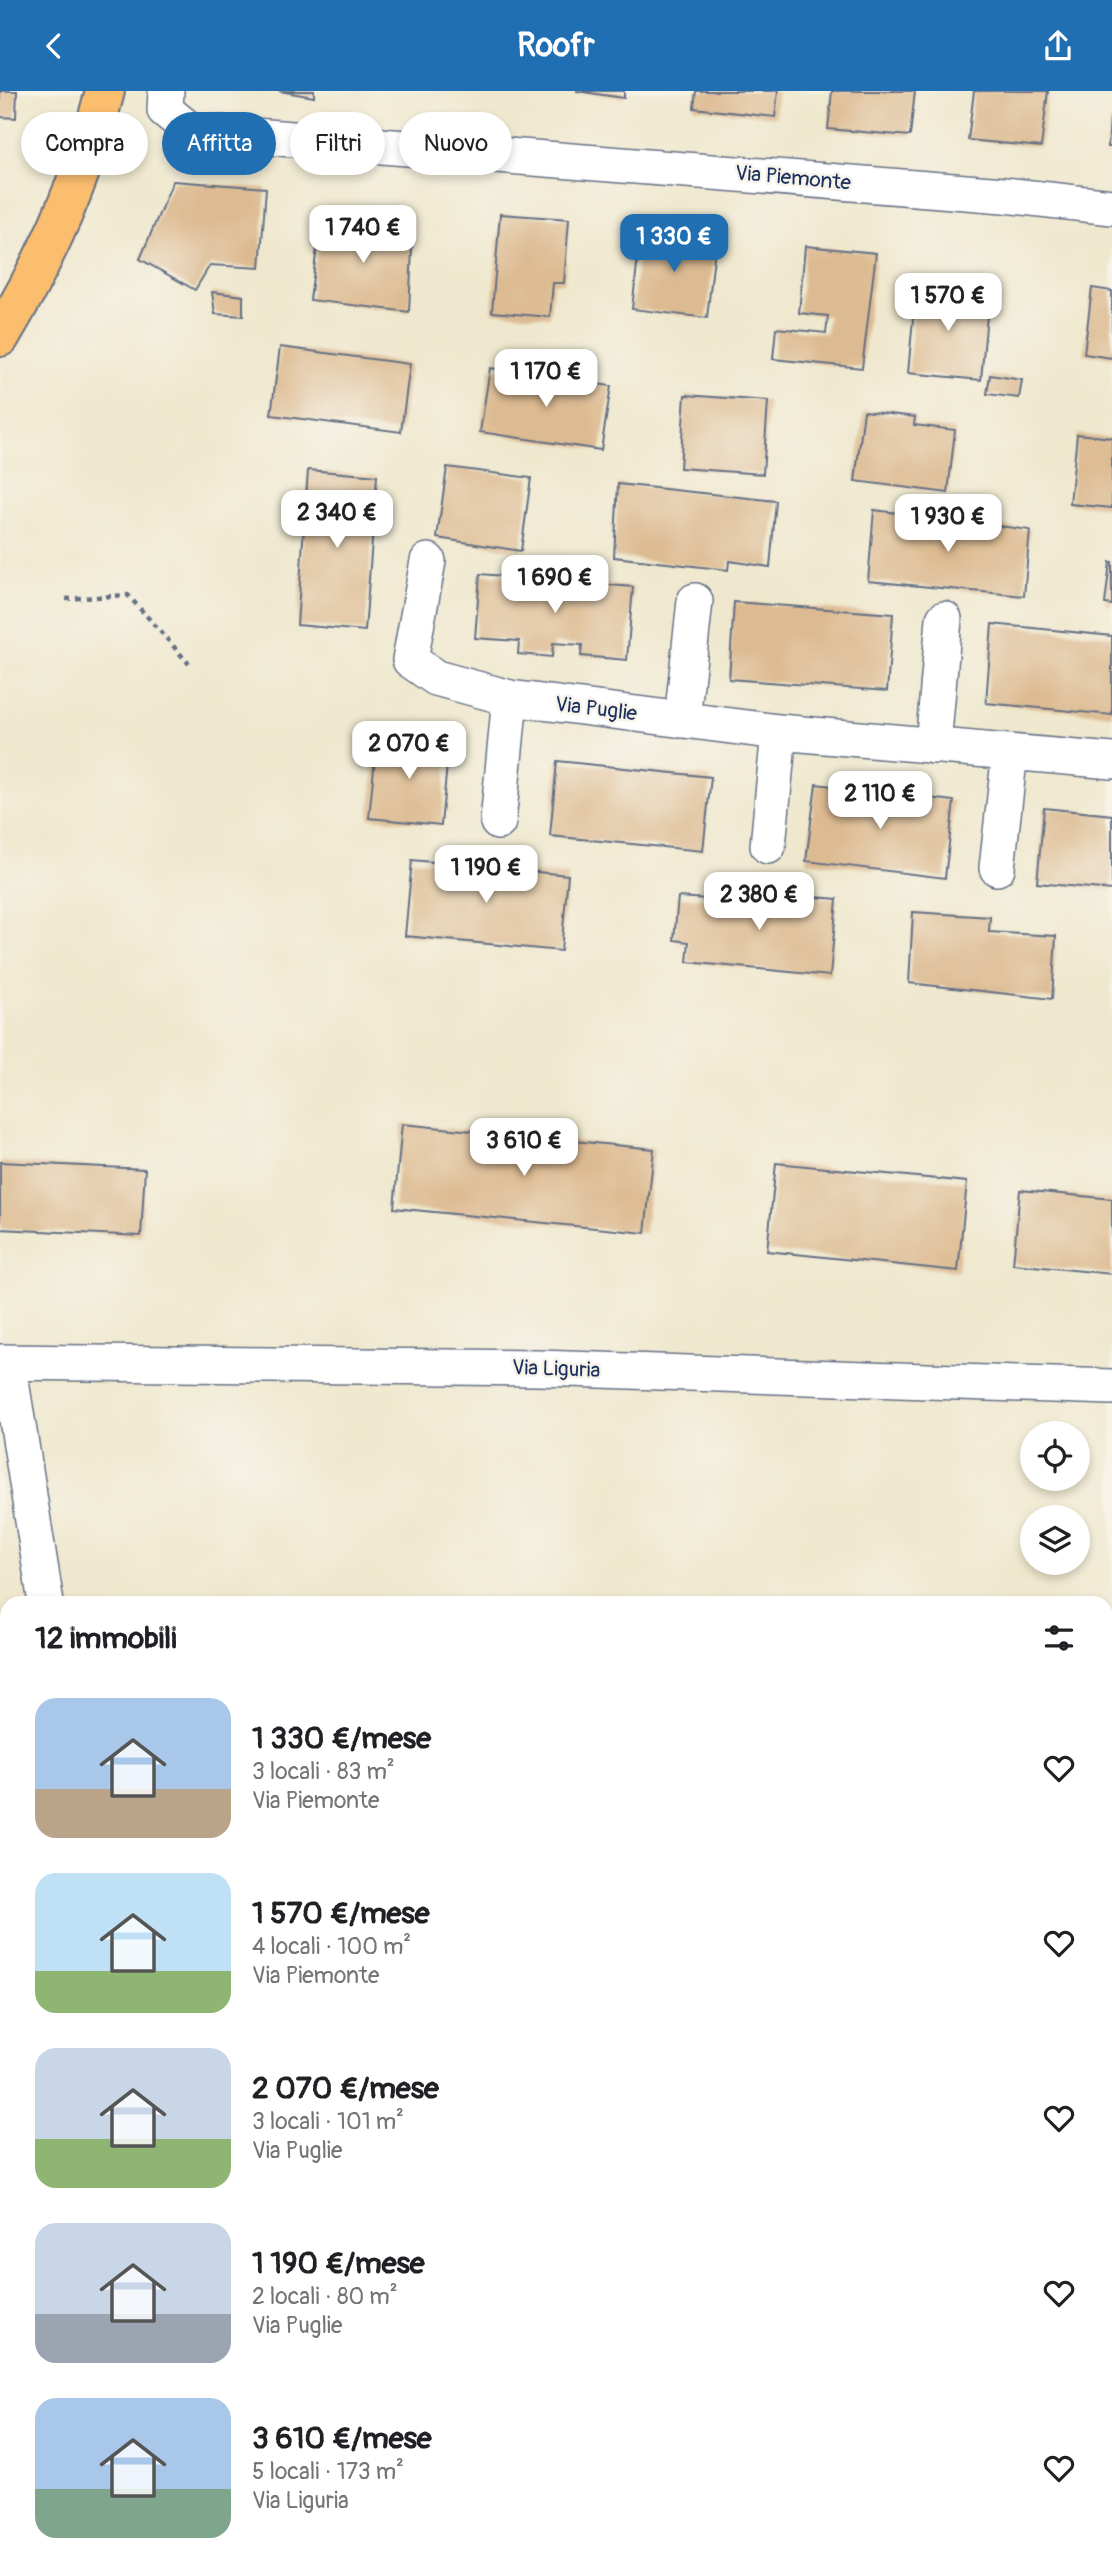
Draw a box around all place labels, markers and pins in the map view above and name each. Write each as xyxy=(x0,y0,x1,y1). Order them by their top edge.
pin: 1 740 € xyxy=(298,205,428,265)
pin: 1 330 € xyxy=(609,215,739,274)
pin: 1 570 € xyxy=(883,273,1013,333)
pin: 1 170 € xyxy=(481,349,611,409)
pin: 2 340 € xyxy=(272,491,402,550)
pin: 1 930 € xyxy=(883,495,1013,554)
pin: 1 690 € xyxy=(490,555,620,615)
pin: 2 070 € xyxy=(344,721,474,781)
pin: 2 110 € xyxy=(815,771,945,831)
pin: 1 190 € xyxy=(421,845,551,905)
pin: 2 380 € xyxy=(694,873,824,932)
pin: 3 610 € xyxy=(459,1119,589,1178)

